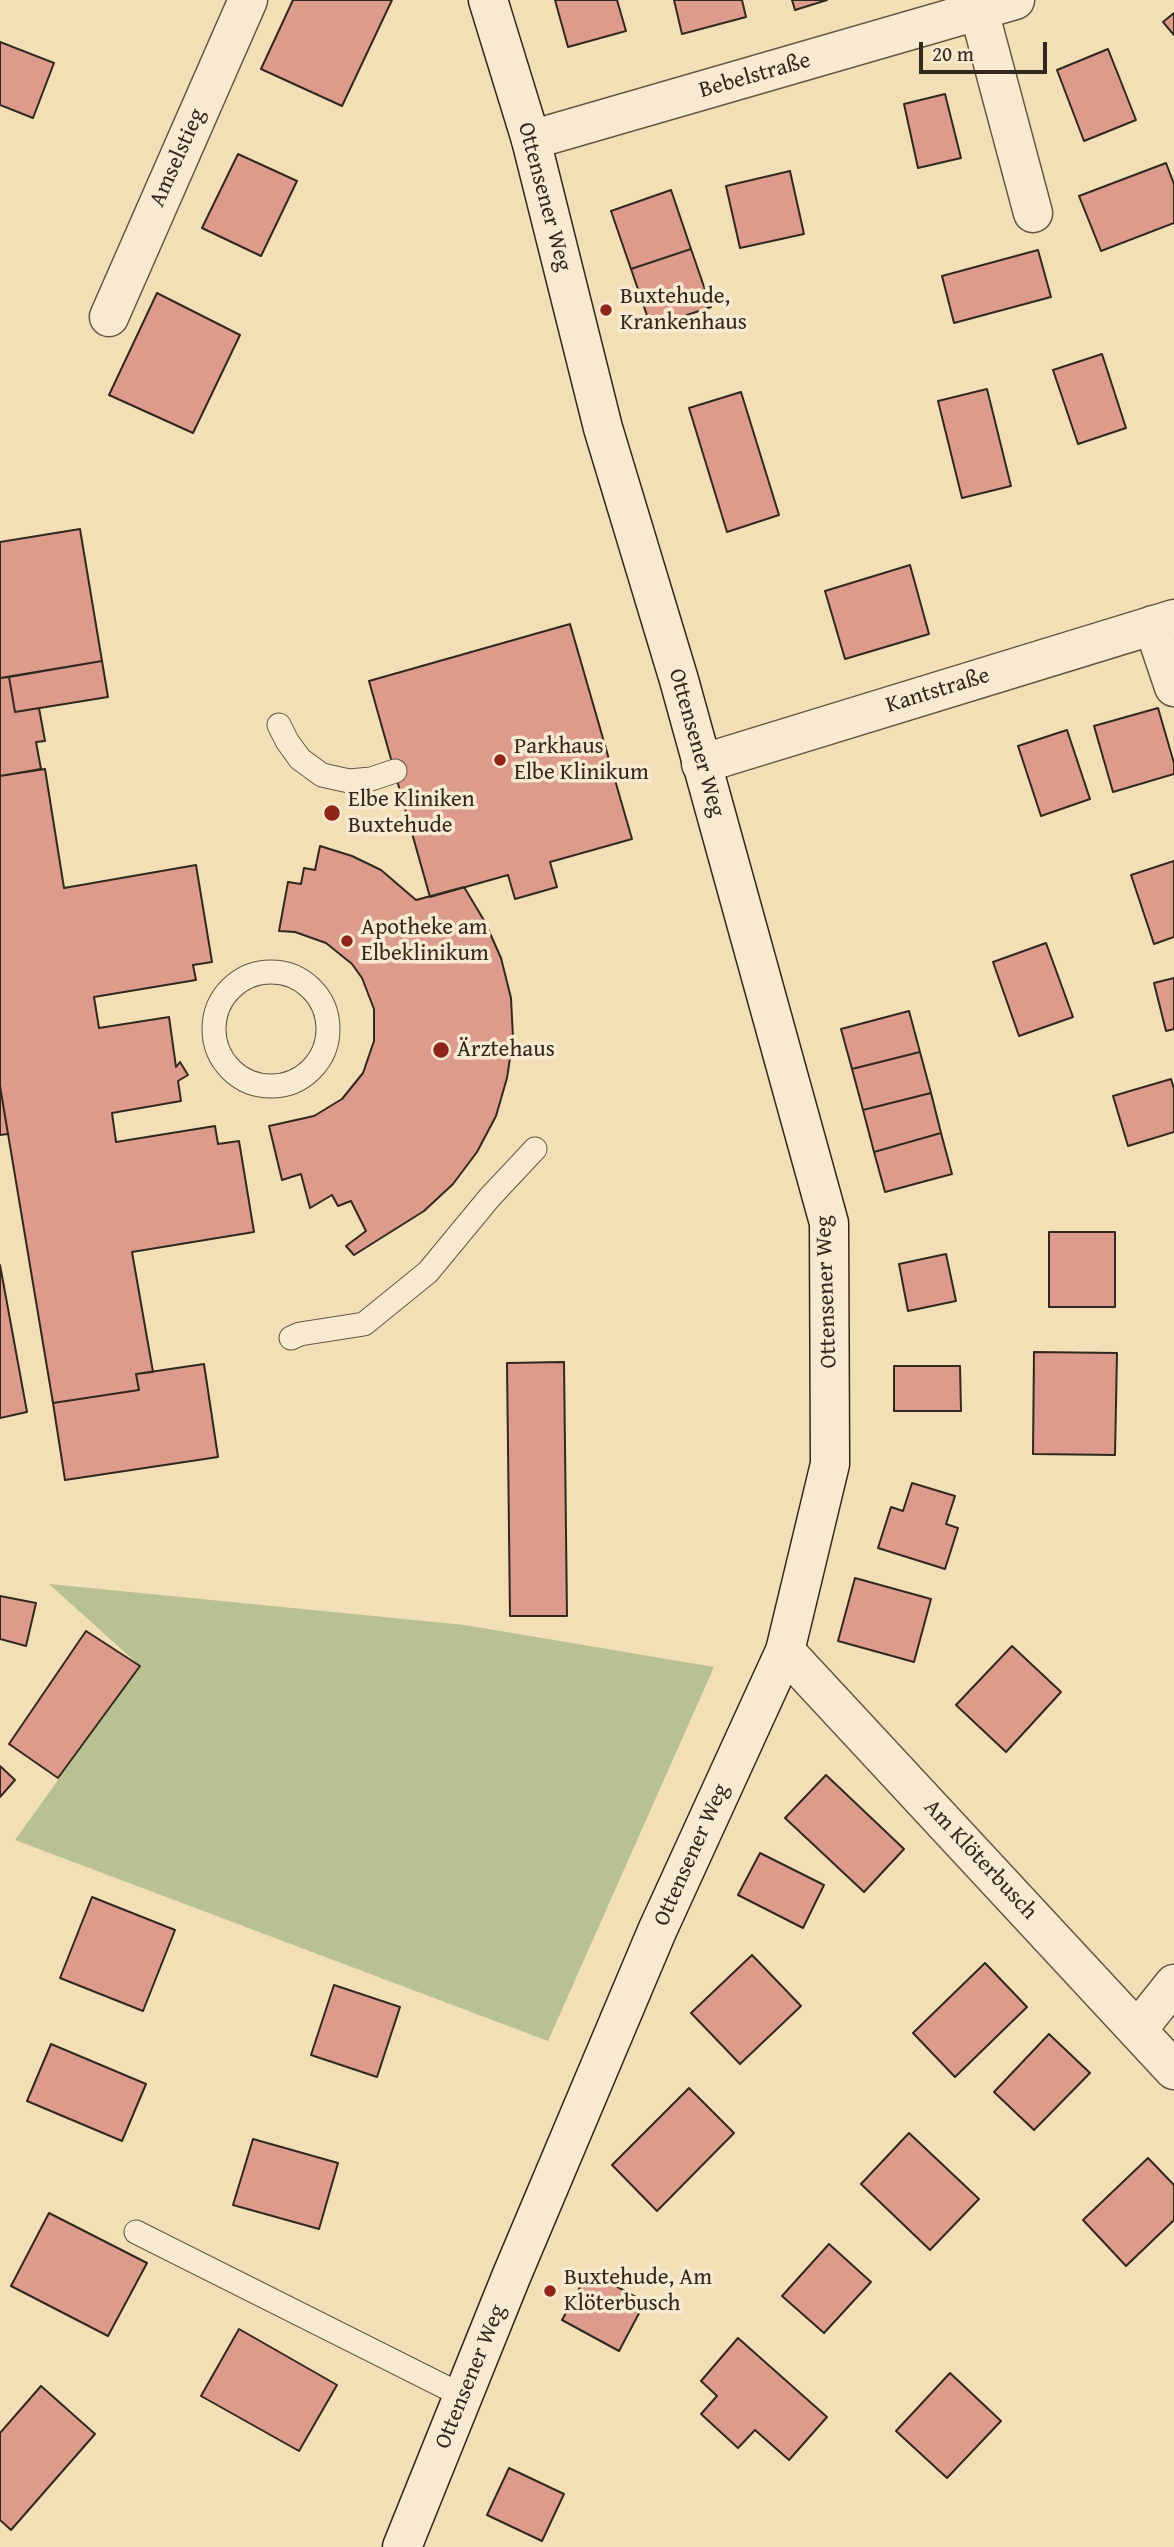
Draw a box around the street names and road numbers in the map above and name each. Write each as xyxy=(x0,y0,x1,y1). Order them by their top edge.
street label: Bebelstraße xyxy=(696,47,814,105)
street label: Amselstieg xyxy=(144,104,212,212)
street label: Ottensener Weg xyxy=(511,120,577,274)
street label: Kantstraße xyxy=(883,662,993,720)
street label: Ottensener Weg xyxy=(662,666,730,820)
street label: Ottensener Weg xyxy=(811,1215,843,1369)
street label: Ottensener Weg xyxy=(648,1780,736,1930)
street label: Am Klöterbusch xyxy=(917,1794,1043,1926)
street label: Ottensener Weg xyxy=(430,2301,512,2453)

